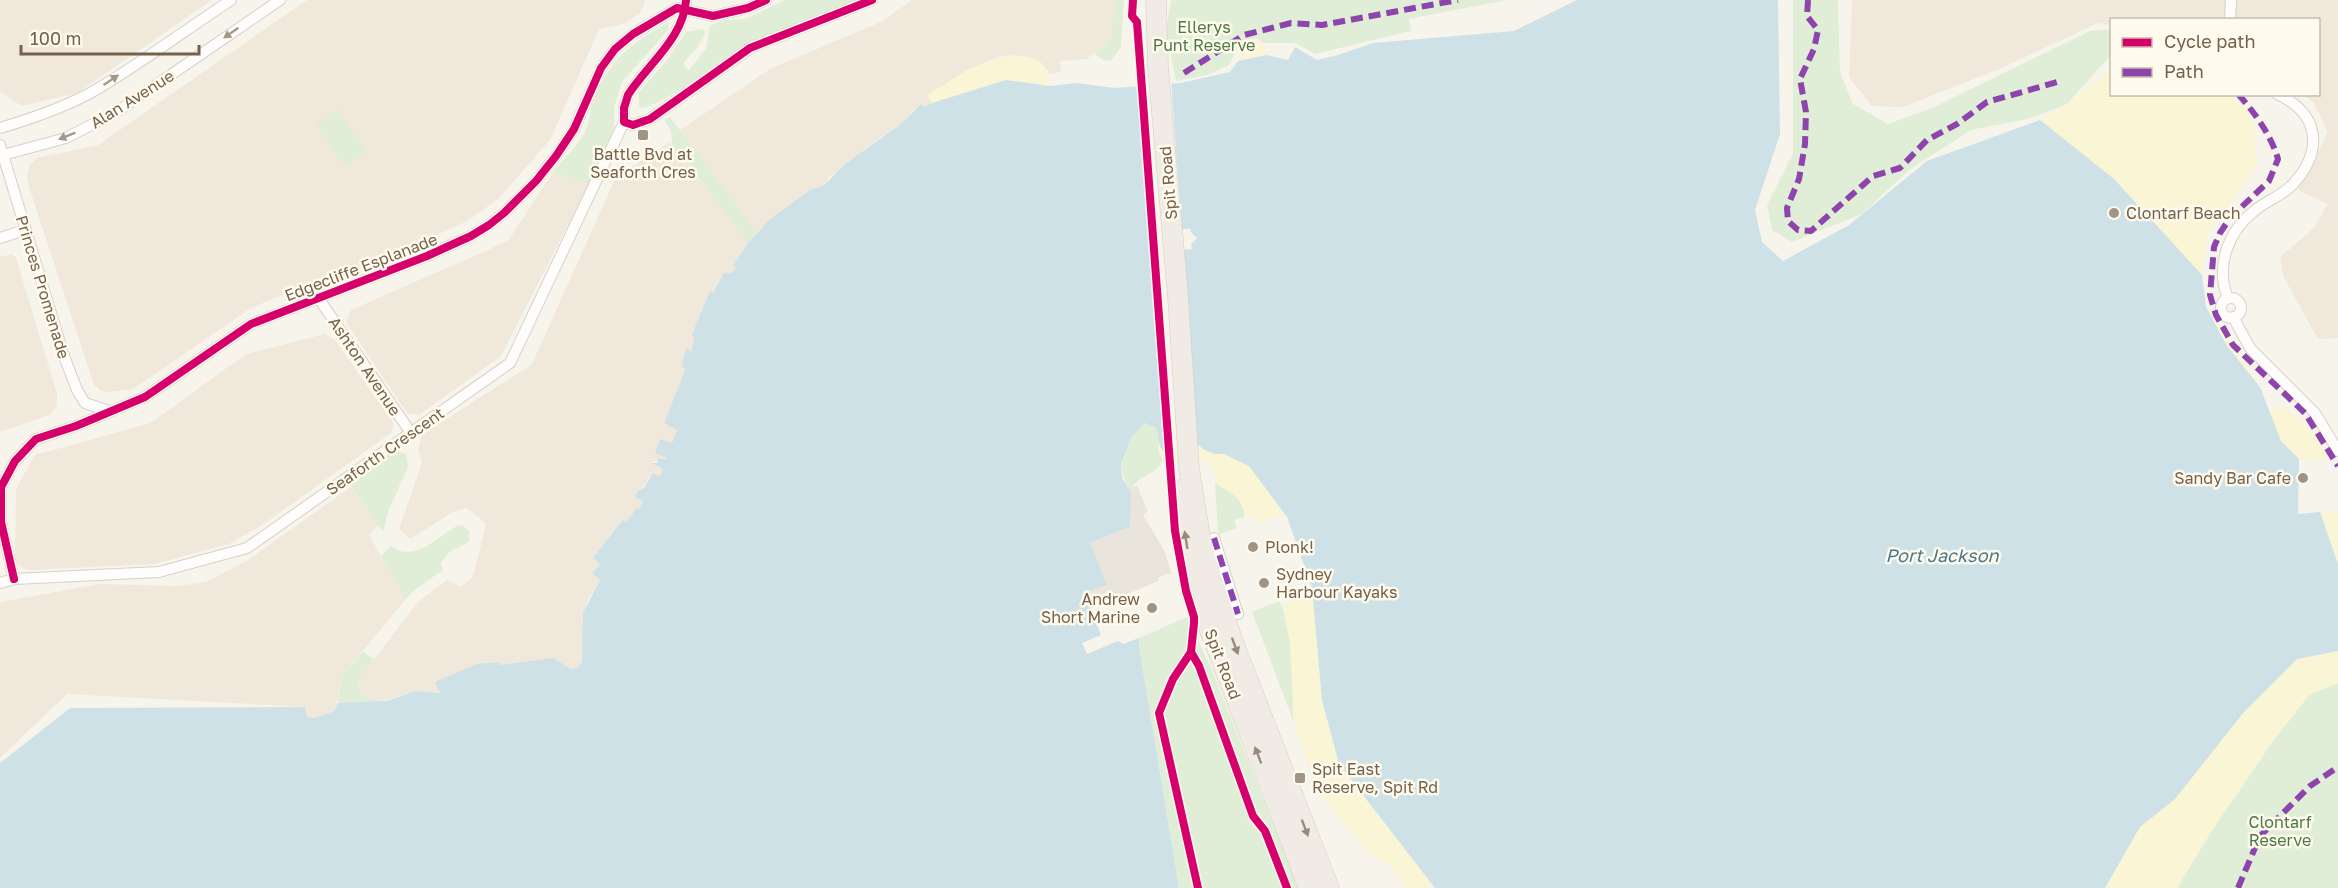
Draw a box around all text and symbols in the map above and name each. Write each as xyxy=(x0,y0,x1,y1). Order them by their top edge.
park label: Ellerys Punt Reserve xyxy=(1153,17,1255,55)
scale bar xyxy=(21,18,200,56)
legend xyxy=(2110,18,2320,96)
text: 100 m xyxy=(30,27,81,49)
one-way arrow xyxy=(224,27,240,39)
text: Cycle path xyxy=(2164,30,2256,52)
text: Path xyxy=(2164,60,2204,82)
street label: Alan Avenue xyxy=(86,65,178,133)
one-way arrow xyxy=(103,75,119,86)
marker: Battle Bvd at Seaforth Cres xyxy=(636,128,650,142)
one-way arrow xyxy=(57,132,75,142)
place label: Battle Bvd at Seaforth Cres xyxy=(590,144,696,182)
street label: Spit Road xyxy=(1155,145,1181,221)
place label: Clontarf Beach xyxy=(2126,203,2241,223)
marker: Clontarf Beach xyxy=(2107,206,2121,220)
street label: Princes Promenade xyxy=(12,213,74,361)
street label: Edgecliffe Esplanade xyxy=(282,229,440,305)
street label: Ashton Avenue xyxy=(325,313,405,419)
street label: Seaforth Crescent xyxy=(322,403,448,499)
place label: Sandy Bar Cafe xyxy=(2174,468,2291,488)
marker: Sandy Bar Cafe xyxy=(2296,471,2310,485)
one-way arrow xyxy=(1181,530,1190,549)
place label: Plonk! xyxy=(1265,537,1314,557)
marker: Plonk! xyxy=(1246,540,1260,554)
water label: Port Jackson xyxy=(1885,544,1999,566)
place label: Sydney Harbour Kayaks xyxy=(1276,564,1397,602)
marker: Sydney Harbour Kayaks xyxy=(1257,576,1271,590)
place label: Andrew Short Marine xyxy=(1041,589,1140,627)
marker: Andrew Short Marine xyxy=(1145,601,1159,615)
street label: Spit Road xyxy=(1200,626,1246,702)
one-way arrow xyxy=(1230,637,1240,655)
one-way arrow xyxy=(1253,746,1262,764)
place label: Spit East Reserve, Spit Rd xyxy=(1312,759,1438,797)
marker: Spit East Reserve, Spit Rd xyxy=(1293,771,1307,785)
park label: Clontarf Reserve xyxy=(2249,812,2312,850)
one-way arrow xyxy=(1301,819,1310,837)

